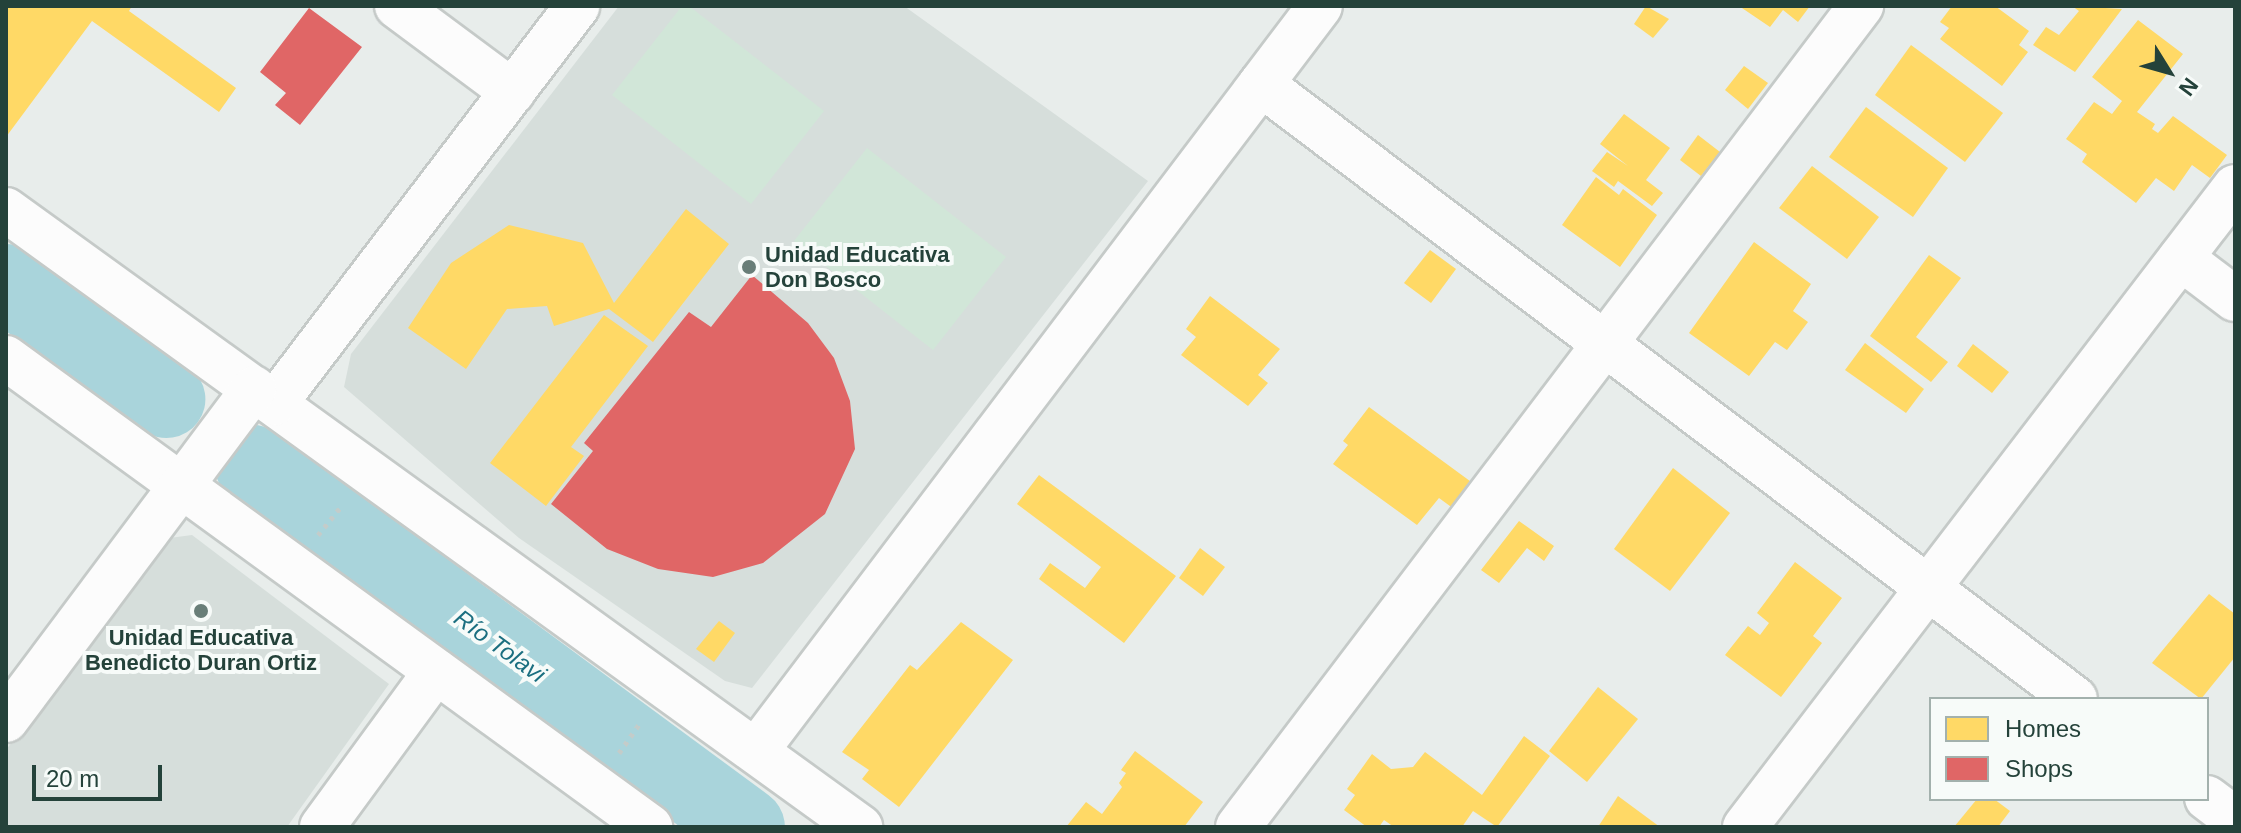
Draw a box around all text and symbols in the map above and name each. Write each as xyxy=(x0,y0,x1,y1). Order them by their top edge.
north arrow xyxy=(2129,32,2209,112)
text: N xyxy=(2174,73,2203,101)
place label: Unidad Educativa Don Bosco xyxy=(765,241,950,292)
marker: Unidad Educativa Don Bosco xyxy=(740,258,758,276)
marker: Unidad Educativa Benedicto Duran Ortiz xyxy=(192,602,210,620)
water label: Río Tolavi xyxy=(449,603,551,689)
place label: Unidad Educativa Benedicto Duran Ortiz xyxy=(85,624,317,676)
legend xyxy=(1929,697,2209,801)
text: Homes xyxy=(2005,715,2081,742)
scale bar xyxy=(36,749,166,799)
text: Shops xyxy=(2005,755,2073,782)
text: 20 m xyxy=(46,765,99,792)

